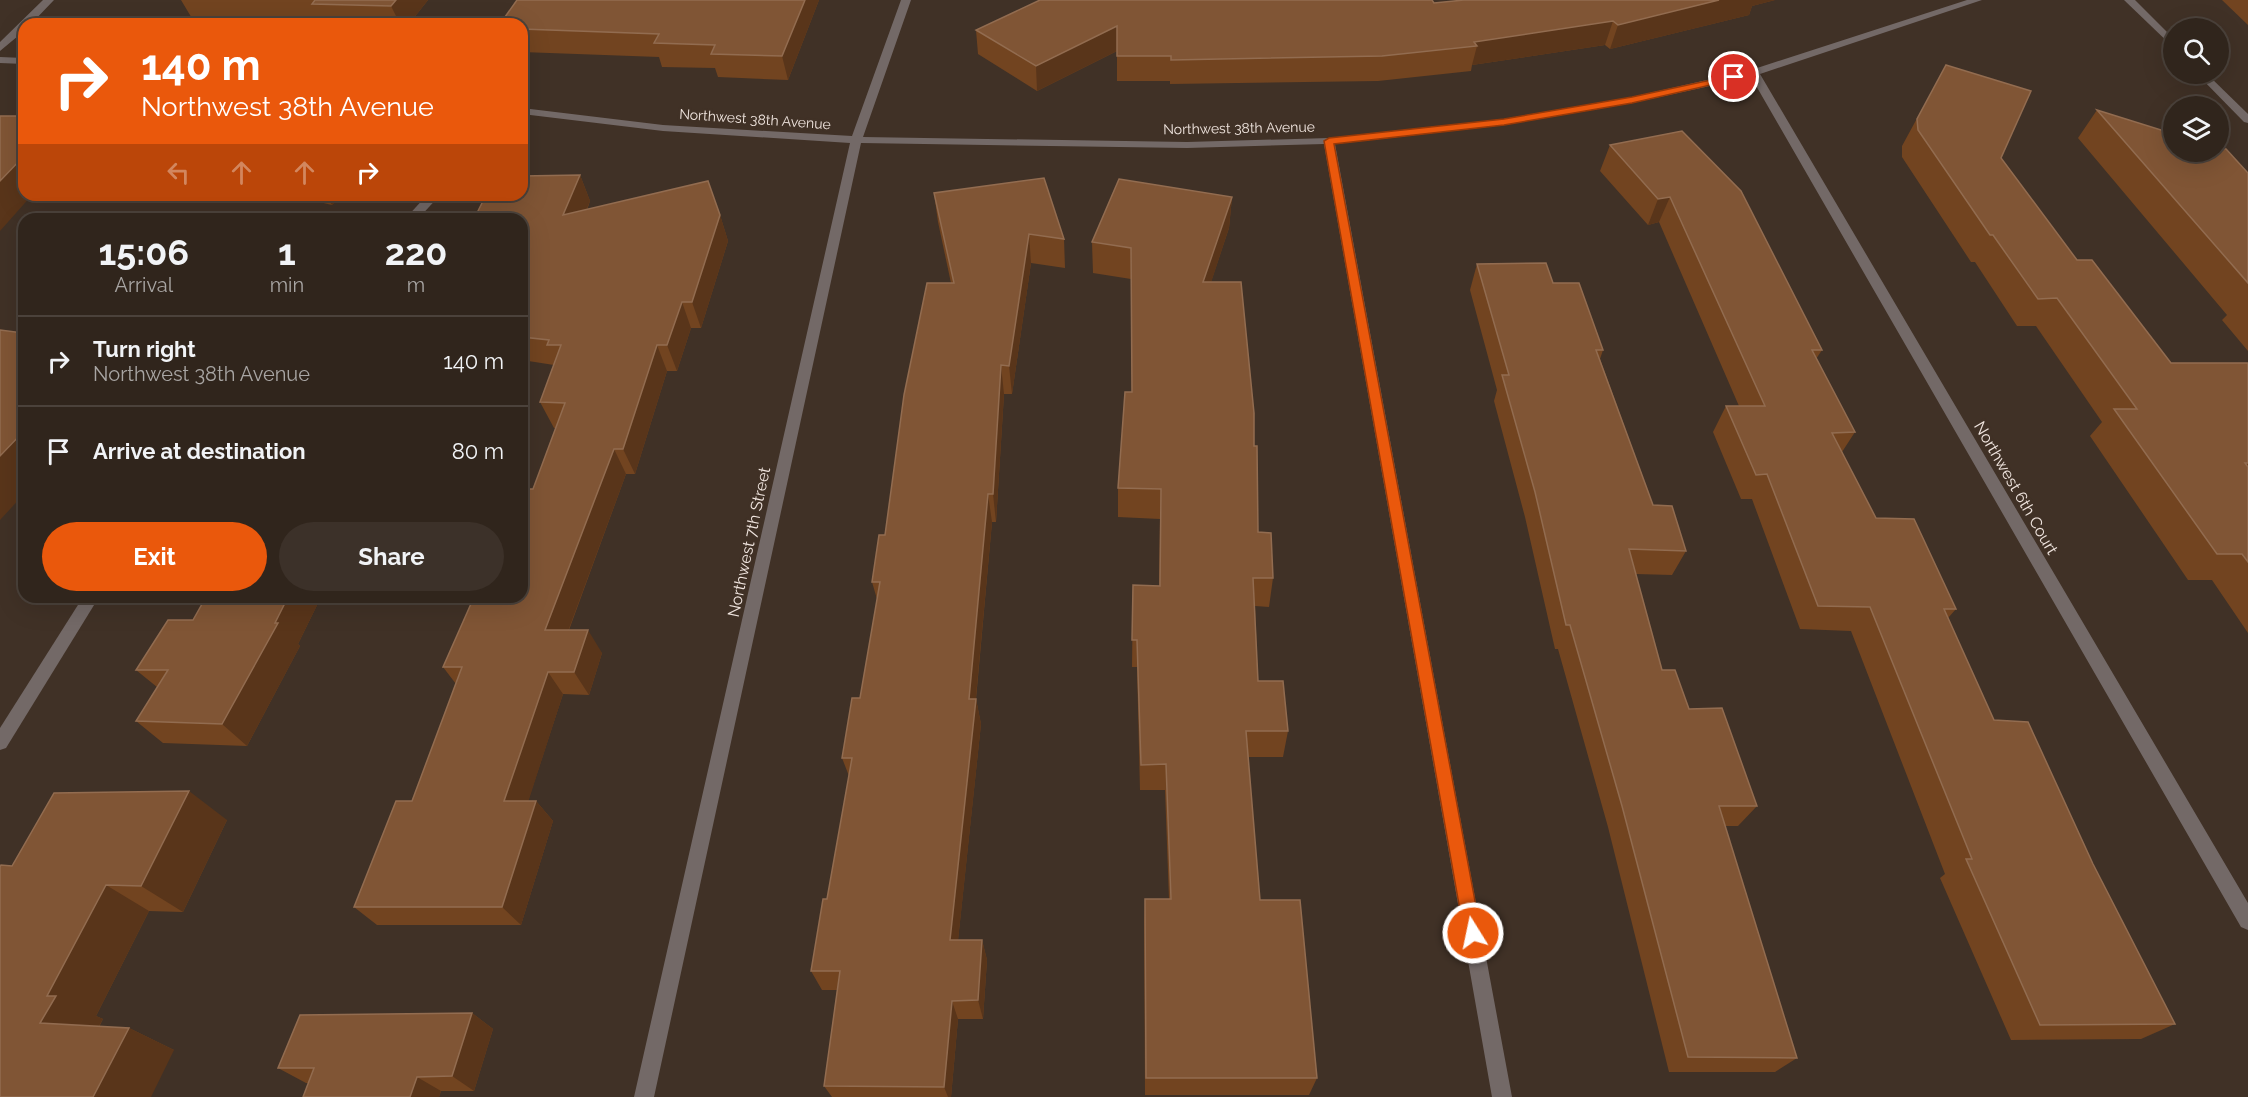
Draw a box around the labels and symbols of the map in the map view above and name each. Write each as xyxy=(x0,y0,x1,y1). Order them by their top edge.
pin xyxy=(1708,51,1759,102)
street label: Northwest 38th Avenue xyxy=(679,106,831,132)
street label: Northwest 38th Avenue xyxy=(1163,119,1315,137)
street label: Northwest 6th Court xyxy=(1970,418,2062,558)
street label: Northwest 7th Street xyxy=(724,465,774,619)
position arrow xyxy=(1441,901,1505,965)

